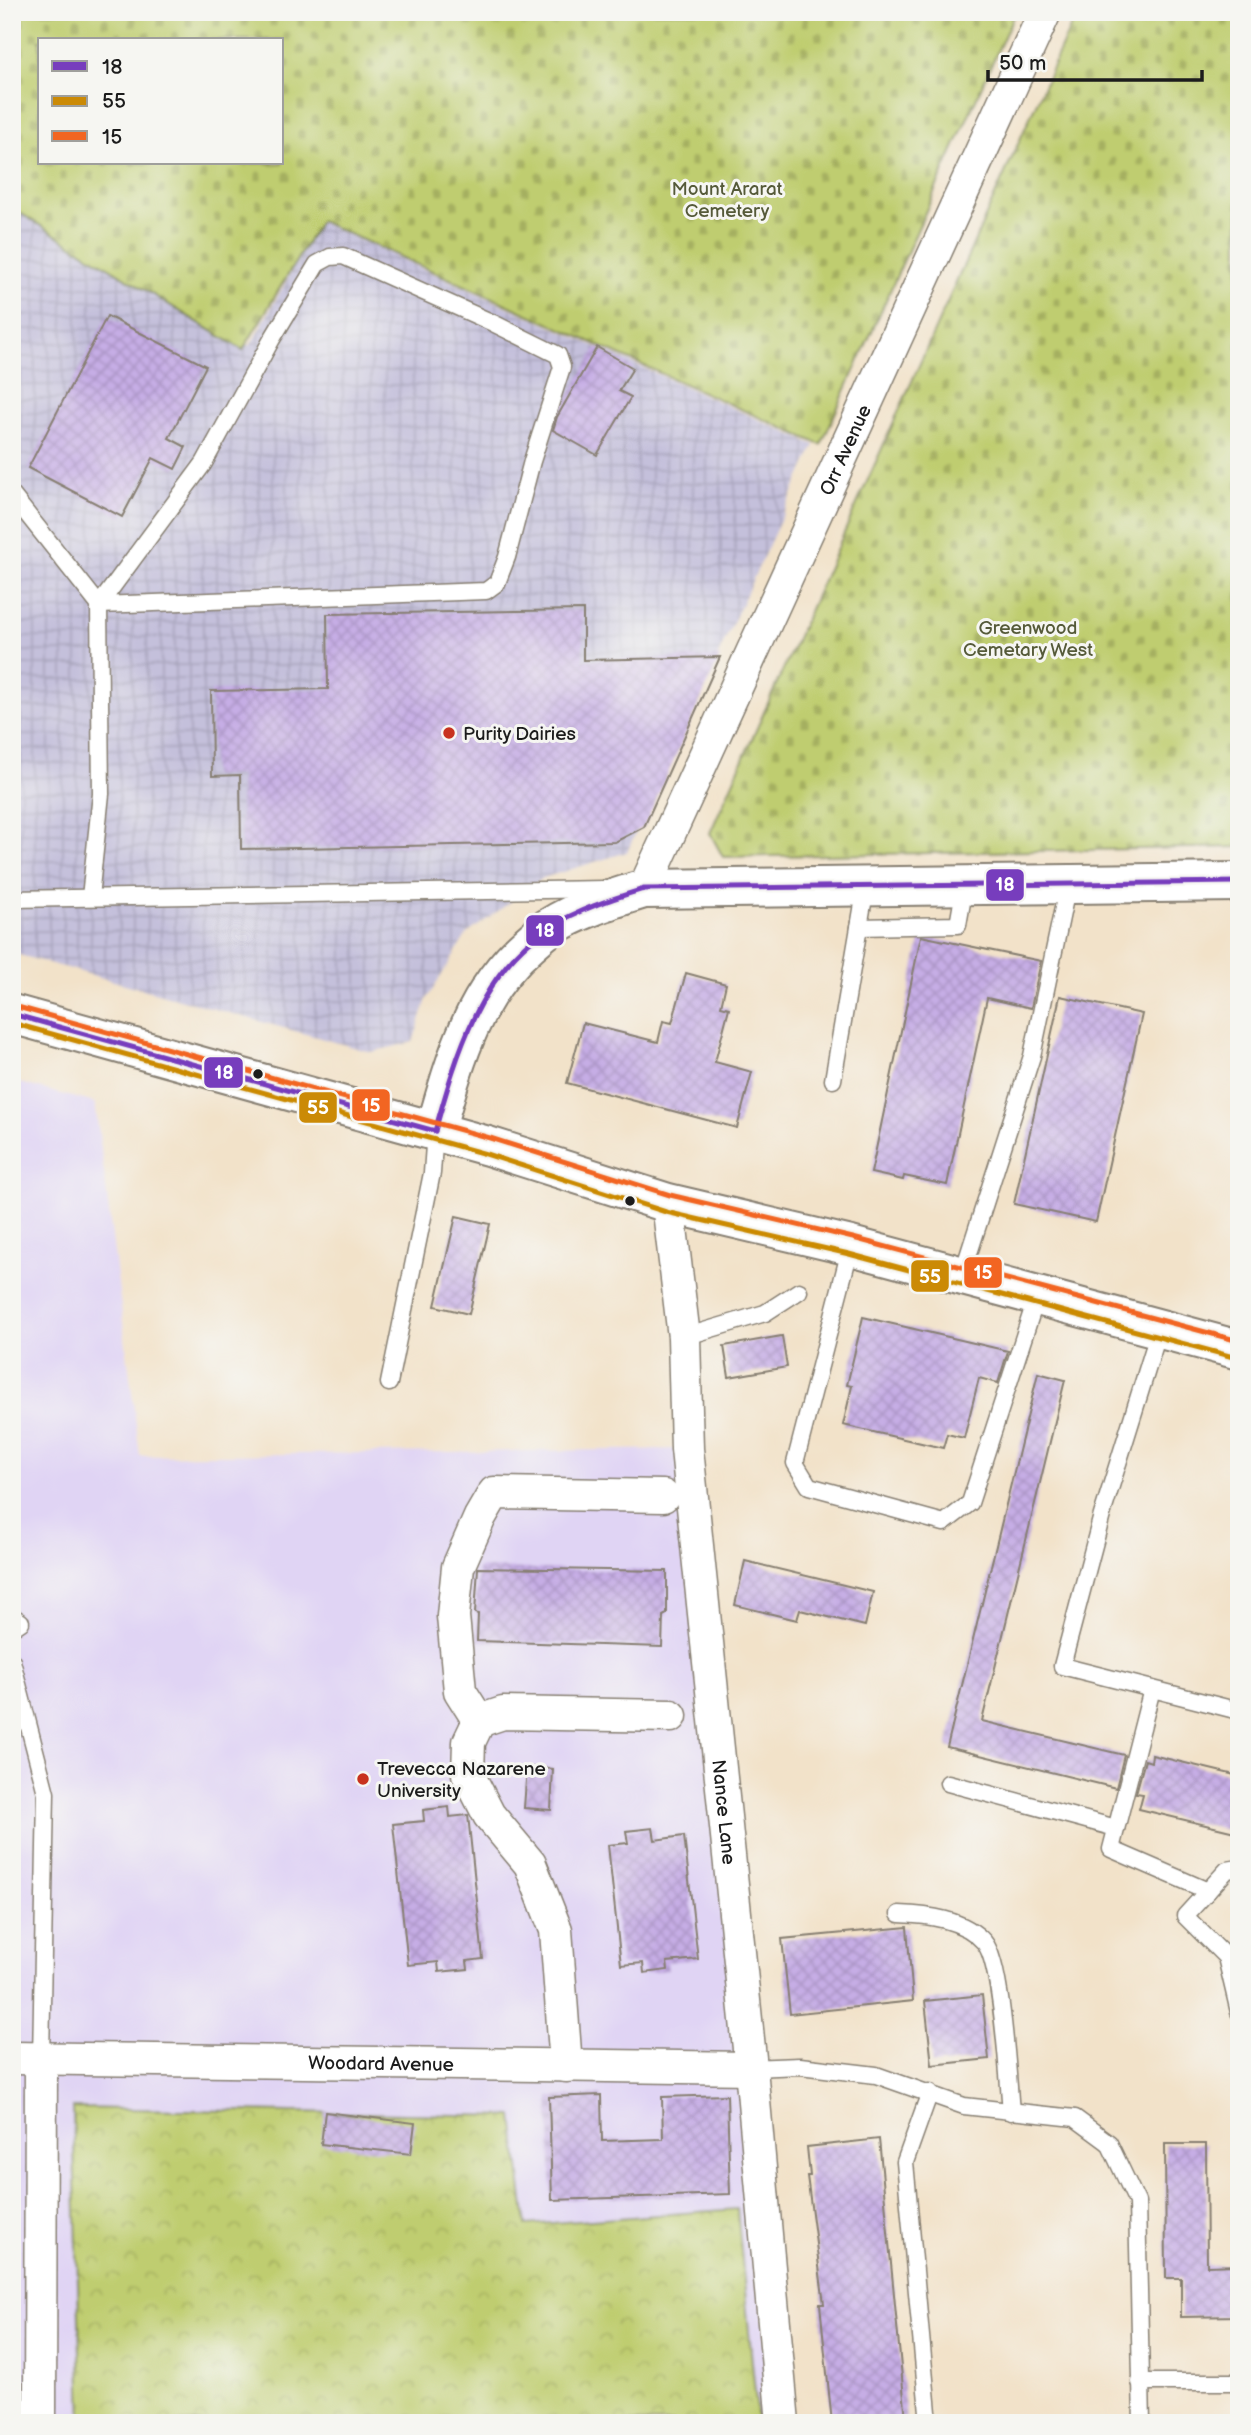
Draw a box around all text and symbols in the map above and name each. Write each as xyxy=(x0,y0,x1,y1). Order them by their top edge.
legend xyxy=(38,38,284,164)
scale bar xyxy=(988,38,1202,82)
text: 50 m xyxy=(999,51,1046,76)
text: 18 xyxy=(102,55,122,80)
text: 55 xyxy=(102,89,126,114)
text: 15 xyxy=(102,125,122,150)
park label: Mount Ararat Cemetery xyxy=(671,178,783,223)
street label: Orr Avenue xyxy=(816,401,877,499)
park label: Greenwood Cemetary West xyxy=(963,617,1093,662)
place label: Purity Dairies xyxy=(463,723,576,746)
marker: Purity Dairies xyxy=(441,725,457,741)
line badge: 18 xyxy=(985,868,1025,902)
text: 18 xyxy=(995,874,1015,897)
line badge: 18 xyxy=(525,914,565,947)
text: 18 xyxy=(535,920,555,943)
line badge: 18 xyxy=(203,1056,244,1089)
text: 18 xyxy=(214,1062,234,1085)
unlabelled marker xyxy=(251,1067,265,1081)
line badge: 15 xyxy=(351,1088,391,1122)
line badge: 55 xyxy=(298,1091,338,1124)
text: 15 xyxy=(362,1095,381,1118)
text: 55 xyxy=(307,1097,329,1120)
unlabelled marker xyxy=(623,1194,637,1208)
line badge: 15 xyxy=(963,1256,1003,1289)
line badge: 55 xyxy=(910,1259,950,1293)
text: 15 xyxy=(974,1262,993,1285)
text: 55 xyxy=(919,1266,941,1289)
place label: Trevecca Nazarene University xyxy=(377,1758,546,1803)
street label: Nance Lane xyxy=(706,1759,740,1866)
marker: Trevecca Nazarene University xyxy=(355,1771,371,1787)
street label: Woodard Avenue xyxy=(308,2052,454,2077)

